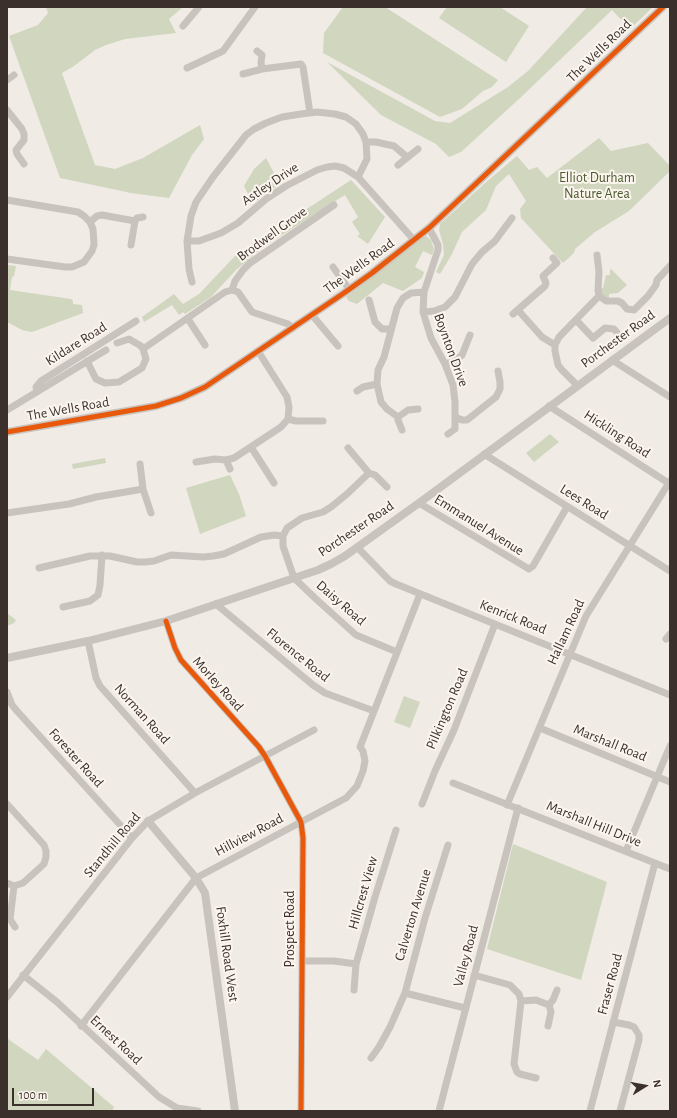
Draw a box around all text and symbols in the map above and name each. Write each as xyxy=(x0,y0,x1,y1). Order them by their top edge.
street label: The Wells Road xyxy=(563,16,635,86)
street label: Astley Drive xyxy=(238,159,302,209)
park label: Elliot Durham Nature Area xyxy=(559,170,635,202)
street label: Brodwell Grove xyxy=(234,203,310,265)
street label: The Wells Road xyxy=(320,235,398,297)
street label: Porchester Road xyxy=(578,306,658,372)
street label: Boynton Drive xyxy=(430,311,472,389)
street label: Kildare Road xyxy=(42,319,110,369)
street label: The Wells Road xyxy=(25,393,111,425)
street label: Hickling Road xyxy=(581,406,653,462)
street label: Lees Road xyxy=(557,481,611,523)
street label: Emmanuel Avenue xyxy=(431,491,527,559)
street label: Porchester Road xyxy=(315,498,397,560)
street label: Daisy Road xyxy=(313,577,369,629)
street label: Kenrick Road xyxy=(477,596,549,638)
street label: Hallam Road xyxy=(544,597,588,667)
street label: Florence Road xyxy=(263,624,333,686)
street label: Morley Road xyxy=(189,653,247,715)
street label: Pilkington Road xyxy=(422,666,472,752)
street label: Norman Road xyxy=(111,680,173,748)
street label: Marshall Road xyxy=(571,721,649,765)
street label: Forester Road xyxy=(45,725,107,791)
street label: Marshall Hill Drive xyxy=(544,797,644,851)
street label: Standhill Road xyxy=(80,809,144,881)
street label: Hillview Road xyxy=(212,810,286,860)
street label: Hillcrest View xyxy=(345,855,381,931)
street label: Calverton Avenue xyxy=(391,867,435,963)
street label: Prospect Road xyxy=(282,890,298,968)
street label: Foxhill Road West xyxy=(212,905,242,1003)
street label: Valley Road xyxy=(450,923,482,989)
street label: Fraser Road xyxy=(594,952,626,1016)
street label: Ernest Road xyxy=(87,1012,145,1068)
north arrow xyxy=(625,1066,665,1106)
text: N xyxy=(651,1079,663,1088)
scale bar xyxy=(14,1080,96,1106)
text: 100 m xyxy=(19,1089,47,1101)

